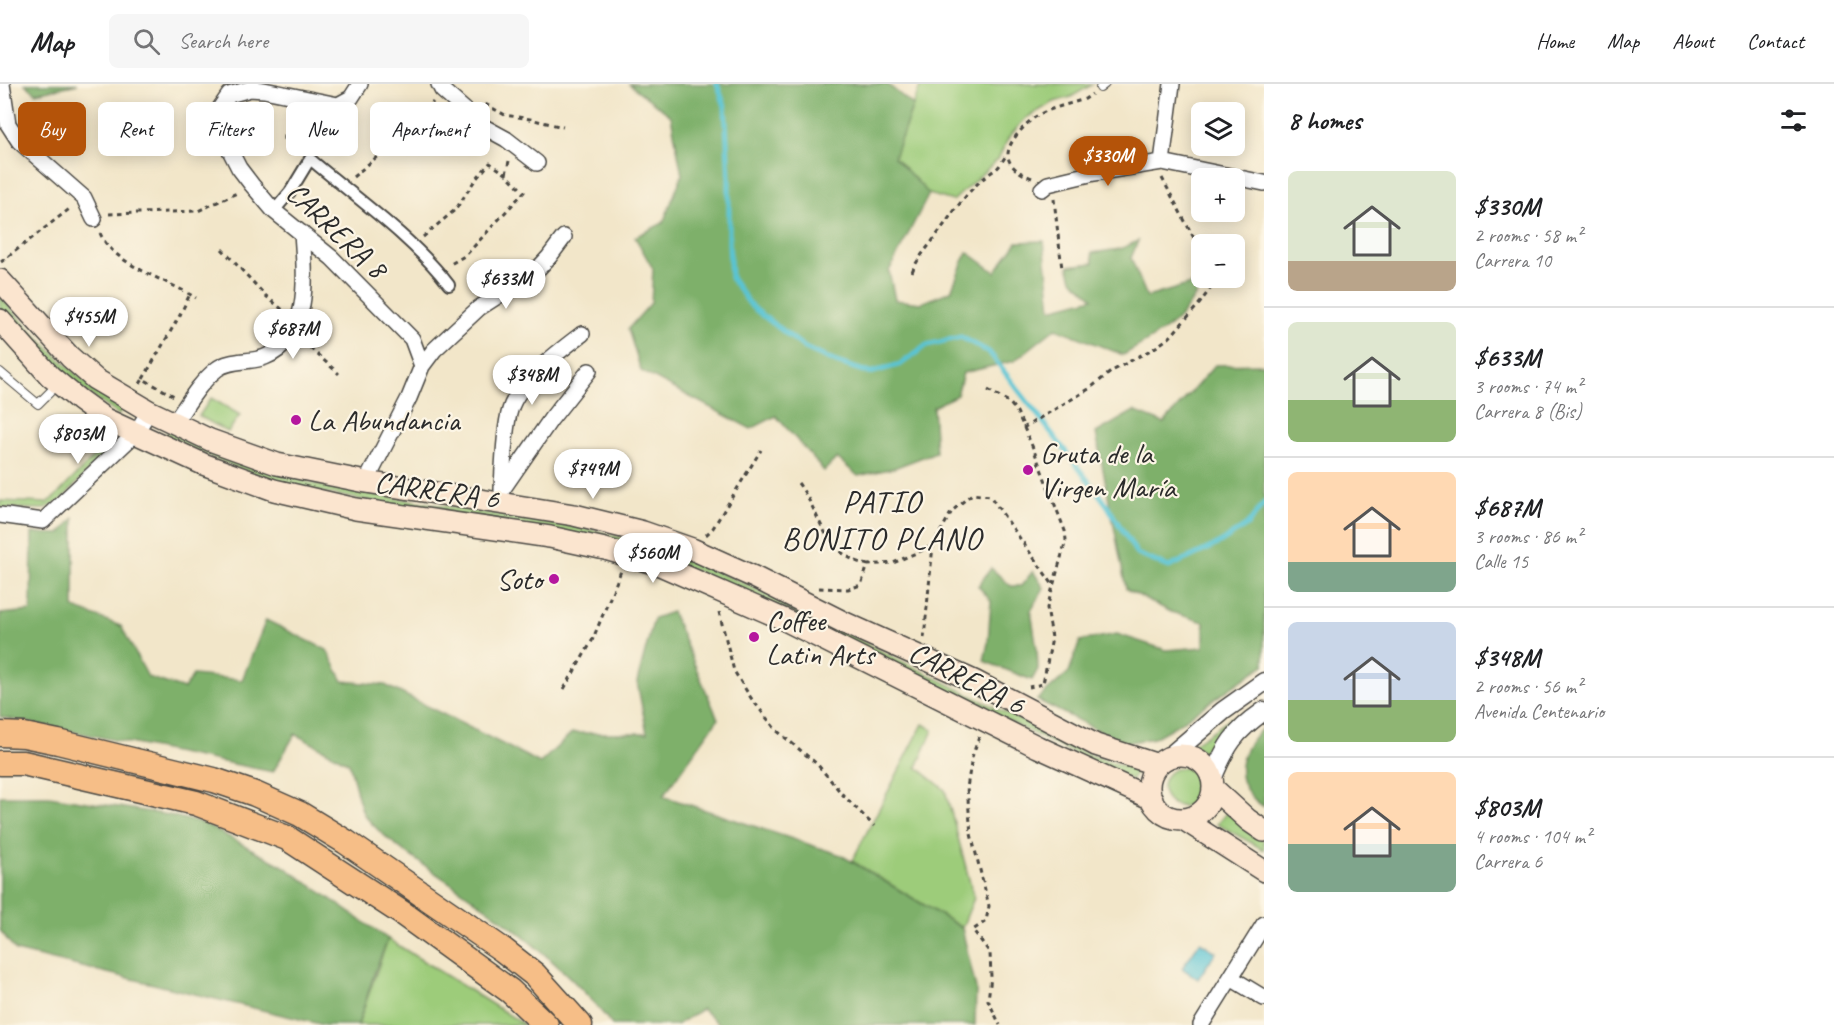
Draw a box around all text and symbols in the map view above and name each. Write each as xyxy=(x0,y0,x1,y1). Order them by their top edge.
search box xyxy=(109,14,529,68)
text: Map xyxy=(30,24,73,59)
icon: search xyxy=(130,25,163,58)
text: Search here xyxy=(178,27,268,55)
text: Home xyxy=(1536,28,1574,54)
text: Map xyxy=(1607,28,1639,54)
text: About xyxy=(1672,28,1714,54)
text: Contact xyxy=(1747,28,1804,54)
chip: Buy xyxy=(18,102,86,156)
chip: Rent xyxy=(98,102,174,156)
chip: Filters xyxy=(186,102,274,156)
chip: New xyxy=(286,102,358,156)
chip: Apartment xyxy=(370,102,490,156)
map controls xyxy=(1191,102,1245,288)
button: layers xyxy=(1191,102,1245,156)
text: 8 homes xyxy=(1288,104,1361,137)
icon: filters xyxy=(1777,104,1810,137)
pin: $330M xyxy=(1066,136,1150,187)
text: $330M xyxy=(1083,143,1133,168)
button: + xyxy=(1191,168,1245,222)
street label: CARRERA 8 xyxy=(278,174,397,288)
text: $330M xyxy=(1474,190,1540,223)
icon: home xyxy=(1336,195,1408,267)
text: 2 rooms · 58 m² xyxy=(1474,223,1582,248)
button: − xyxy=(1191,234,1245,288)
text: Carrera 10 xyxy=(1474,248,1551,273)
pin: $633M xyxy=(464,259,548,310)
text: $633M xyxy=(481,266,532,291)
pin: $455M xyxy=(47,297,131,348)
text: $455M xyxy=(64,304,114,329)
pin: $687M xyxy=(251,309,335,360)
text: $687M xyxy=(268,316,318,341)
text: $633M xyxy=(1474,341,1540,374)
icon: home xyxy=(1336,346,1408,418)
pin: $348M xyxy=(490,355,574,406)
text: $348M xyxy=(507,362,557,387)
text: 3 rooms · 74 m² xyxy=(1474,374,1582,399)
text: Carrera 8 (Bis) xyxy=(1474,399,1582,424)
place label: La Abundancia xyxy=(308,401,462,439)
marker: La Abundancia xyxy=(289,413,303,427)
pin: $803M xyxy=(36,414,120,465)
text: $803M xyxy=(53,421,103,446)
place label: Gruta de la Virgen María xyxy=(1040,434,1178,506)
pin: $749M xyxy=(551,449,635,500)
text: $749M xyxy=(568,456,618,481)
street label: CARRERA 6 xyxy=(373,463,503,518)
marker: Gruta de la Virgen María xyxy=(1021,463,1035,477)
district label: PATIO BONITO PLANO xyxy=(782,481,984,559)
text: $687M xyxy=(1474,491,1540,524)
icon: home xyxy=(1336,496,1408,568)
text: 3 rooms · 86 m² xyxy=(1474,524,1582,549)
pin: $560M xyxy=(611,533,695,584)
text: $560M xyxy=(628,540,678,565)
text: Calle 15 xyxy=(1474,549,1528,574)
place label: Soto xyxy=(497,560,545,598)
marker: Soto xyxy=(547,572,561,586)
place label: Coffee Latin Arts xyxy=(766,601,877,673)
marker: Coffee Latin Arts xyxy=(747,630,761,644)
street label: CARRERA 6 xyxy=(903,633,1033,724)
text: $348M xyxy=(1474,641,1540,674)
icon: home xyxy=(1336,646,1408,718)
text: 2 rooms · 56 m² xyxy=(1474,674,1582,699)
text: Avenida Centenario xyxy=(1474,699,1604,724)
text: $803M xyxy=(1474,791,1540,824)
icon: home xyxy=(1336,796,1408,868)
text: 4 rooms · 104 m² xyxy=(1474,824,1591,849)
text: Carrera 6 xyxy=(1474,849,1542,874)

